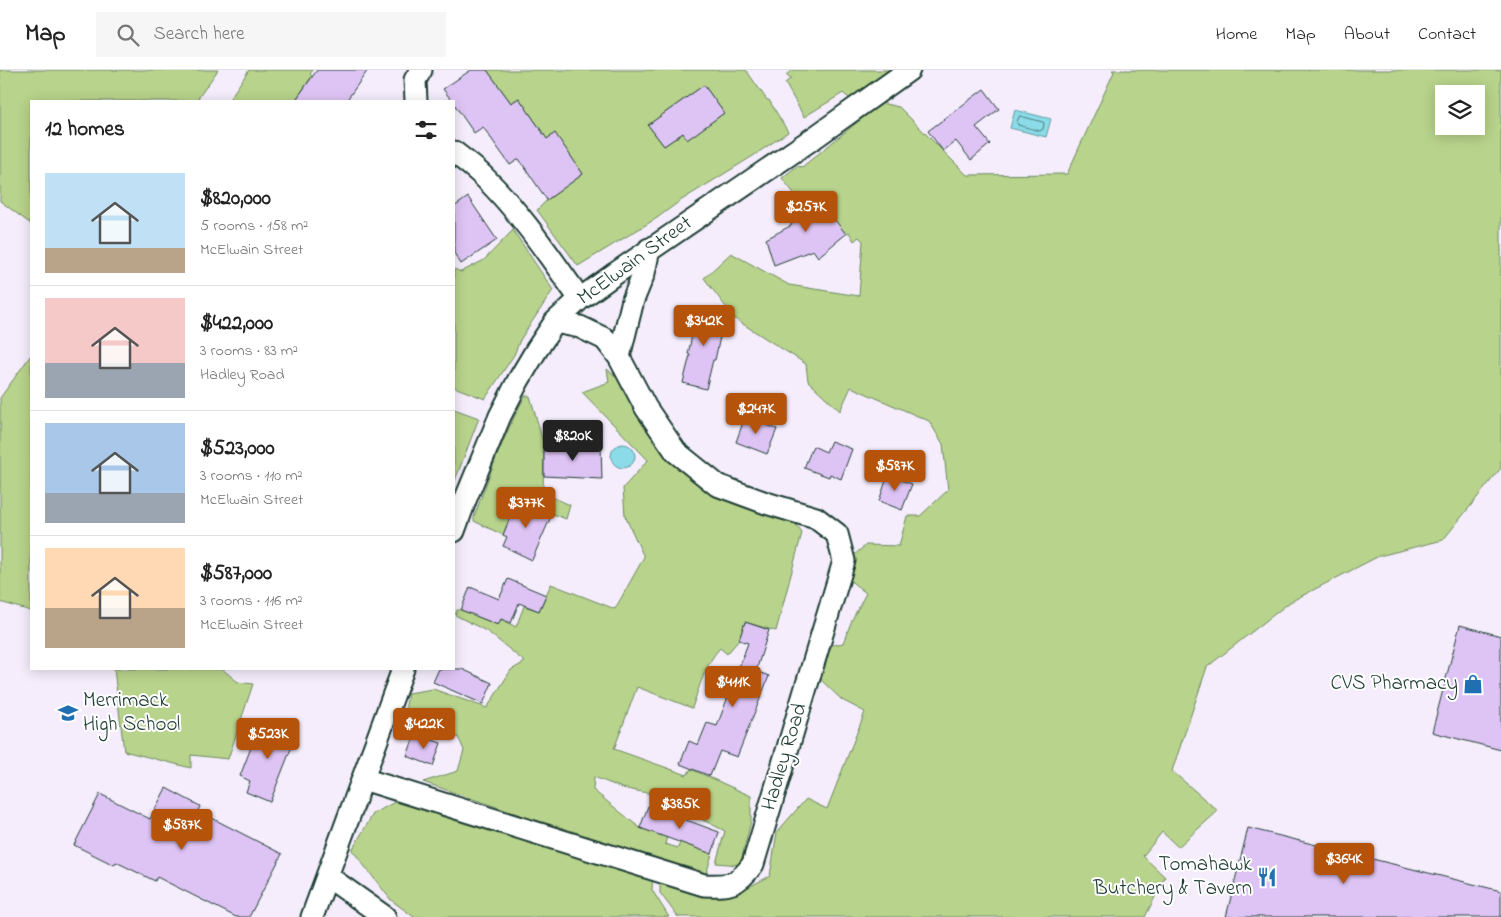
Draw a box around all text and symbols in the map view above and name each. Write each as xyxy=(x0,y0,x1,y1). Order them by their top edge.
search box xyxy=(96,12,446,57)
text: Map xyxy=(25,17,66,52)
icon: search xyxy=(114,21,142,49)
text: Search here xyxy=(154,21,245,48)
text: Home xyxy=(1216,22,1257,48)
text: Map xyxy=(1285,22,1316,48)
text: About xyxy=(1344,22,1390,48)
text: Contact xyxy=(1418,22,1476,48)
map controls xyxy=(1435,85,1485,135)
button: layers xyxy=(1435,85,1485,135)
text: 12 homes xyxy=(45,115,125,145)
icon: filters xyxy=(412,116,440,144)
text: $820,000 xyxy=(200,184,271,214)
pin: $257K xyxy=(771,190,841,233)
icon: home xyxy=(85,193,145,253)
text: $257K xyxy=(785,195,827,219)
street label: McElwain Street xyxy=(571,209,699,313)
text: 5 rooms · 158 m² xyxy=(200,214,308,238)
text: McElwain Street xyxy=(200,238,303,262)
pin: $342K xyxy=(669,304,739,347)
text: $422,000 xyxy=(200,309,273,339)
text: $342K xyxy=(685,309,723,333)
icon: home xyxy=(85,318,145,378)
text: 3 rooms · 83 m² xyxy=(200,339,298,363)
text: Hadley Road xyxy=(200,363,284,387)
pin: $247K xyxy=(721,392,791,435)
text: $247K xyxy=(737,397,775,421)
pin: $820K xyxy=(538,420,608,462)
text: $820K xyxy=(554,424,592,448)
text: $523,000 xyxy=(200,434,275,464)
icon: home xyxy=(85,443,145,503)
pin: $587K xyxy=(860,450,930,492)
text: $587K xyxy=(875,454,915,478)
text: 3 rooms · 110 m² xyxy=(200,464,302,488)
pin: $377K xyxy=(491,486,561,529)
text: McElwain Street xyxy=(200,488,303,512)
text: $377K xyxy=(507,491,545,515)
text: $587,000 xyxy=(200,559,272,589)
icon: home xyxy=(85,568,145,628)
text: 3 rooms · 116 m² xyxy=(200,589,303,613)
text: McElwain Street xyxy=(200,613,303,637)
pin: $411K xyxy=(698,666,768,708)
place label: CVS Pharmacy xyxy=(1331,669,1458,701)
text: $411K xyxy=(716,670,750,694)
shop icon: CVS Pharmacy xyxy=(1462,673,1484,695)
place label: Merrimack High School xyxy=(83,686,180,742)
street label: Hadley Road xyxy=(754,699,818,815)
school or university icon: Merrimack High School xyxy=(57,702,79,724)
pin: $422K xyxy=(389,708,459,750)
text: $422K xyxy=(404,712,444,736)
pin: $523K xyxy=(233,718,303,760)
text: $523K xyxy=(247,722,289,746)
pin: $385K xyxy=(645,788,715,830)
text: $385K xyxy=(660,792,700,816)
pin: $587K xyxy=(147,808,217,851)
text: $587K xyxy=(162,813,202,837)
pin: $364K xyxy=(1309,842,1379,885)
text: $364K xyxy=(1325,847,1363,871)
place label: Tomahawk Butchery & Tavern xyxy=(1092,850,1253,906)
restaurant icon: Tomahawk Butchery & Tavern xyxy=(1256,866,1278,888)

